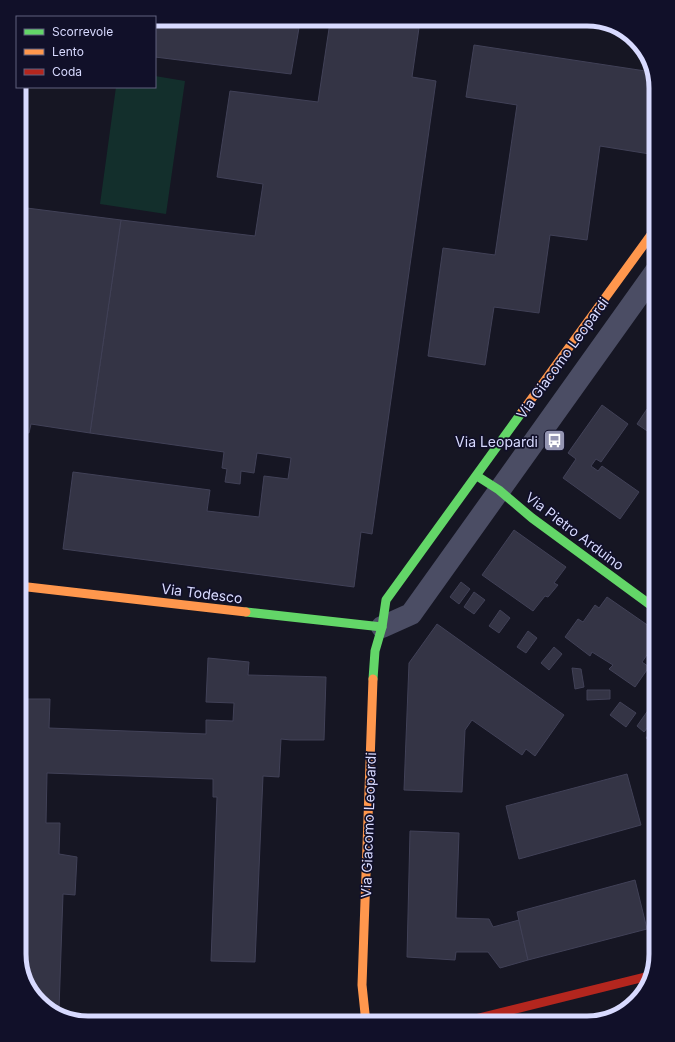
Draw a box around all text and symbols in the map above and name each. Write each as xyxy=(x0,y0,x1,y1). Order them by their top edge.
legend xyxy=(16,16,156,88)
text: Scorrevole xyxy=(52,24,113,39)
text: Lento xyxy=(52,44,84,59)
text: Coda xyxy=(52,64,82,79)
street label: Via Giacomo Leopardi xyxy=(512,294,612,422)
bus stop icon: Via Leopardi xyxy=(541,428,567,454)
place label: Via Leopardi xyxy=(455,433,538,450)
street label: Via Pietro Arduino xyxy=(522,488,628,574)
street label: Via Todesco xyxy=(160,580,244,606)
street label: Via Giacomo Leopardi xyxy=(357,752,379,898)

